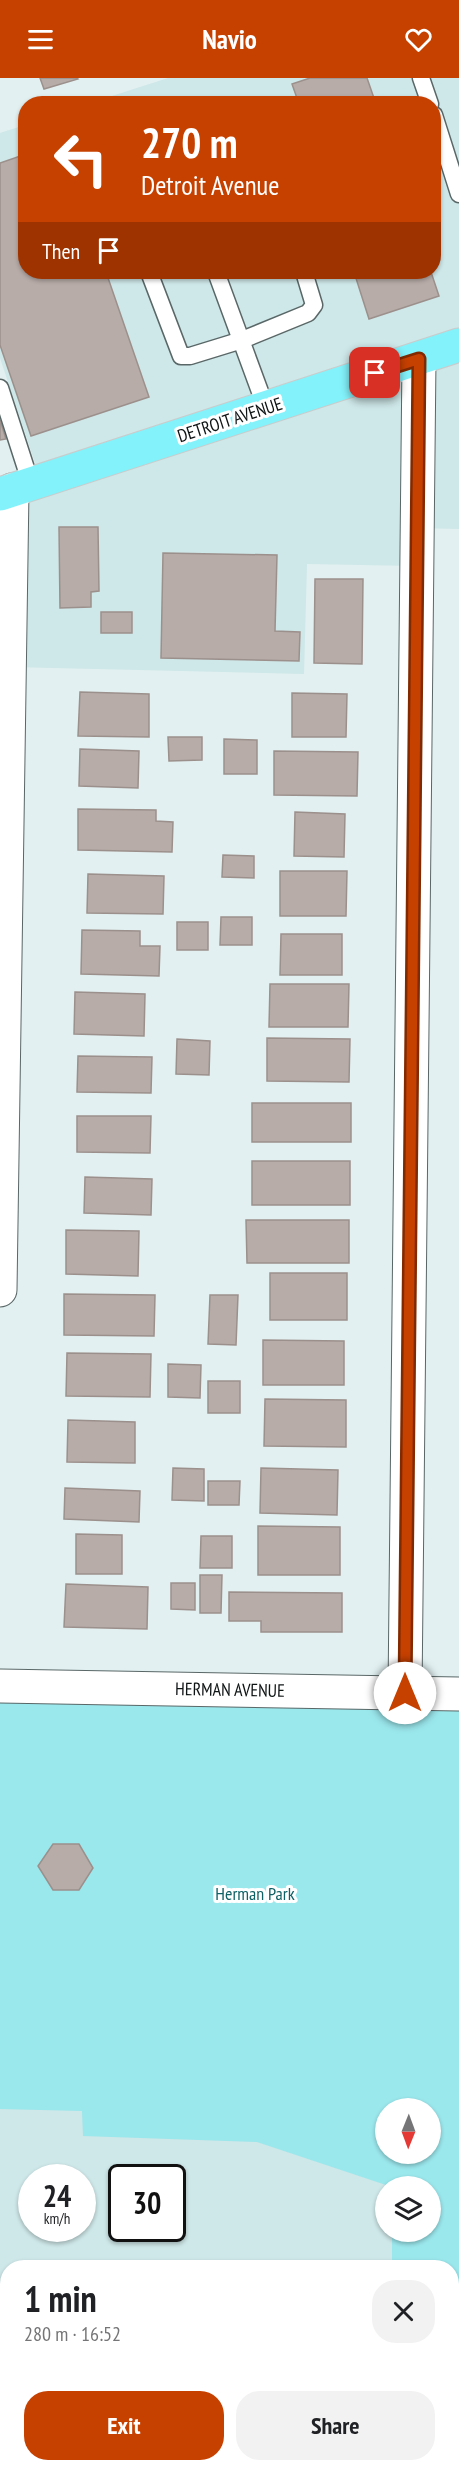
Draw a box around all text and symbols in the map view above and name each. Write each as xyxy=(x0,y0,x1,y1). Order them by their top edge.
text: Navio xyxy=(202,22,257,56)
icon: menu xyxy=(24,23,57,56)
icon: heart xyxy=(402,23,435,56)
text: 270 m xyxy=(141,115,238,170)
icon: left xyxy=(42,120,120,198)
text: Detroit Avenue xyxy=(141,168,279,202)
icon: arrive xyxy=(92,234,125,267)
text: Then xyxy=(42,237,80,265)
pin xyxy=(349,347,400,398)
icon: arrive xyxy=(358,356,391,389)
street label: DETROIT AVENUE xyxy=(175,392,285,447)
position arrow xyxy=(373,1661,437,1725)
street label: HERMAN AVENUE xyxy=(175,1677,285,1702)
park label: Herman Park xyxy=(215,1882,295,1905)
north arrow xyxy=(375,2098,441,2164)
map controls xyxy=(375,2098,441,2242)
speed limit sign: 30 xyxy=(108,2164,186,2242)
text: 24 xyxy=(43,2176,71,2215)
button: layers xyxy=(375,2176,441,2242)
text: km/h xyxy=(44,2209,70,2228)
text: 1 min xyxy=(24,2275,97,2322)
button: close xyxy=(372,2280,435,2343)
text: 280 m · 16:52 xyxy=(24,2321,121,2347)
button: Exit xyxy=(24,2391,224,2460)
button: Share xyxy=(236,2391,435,2460)

